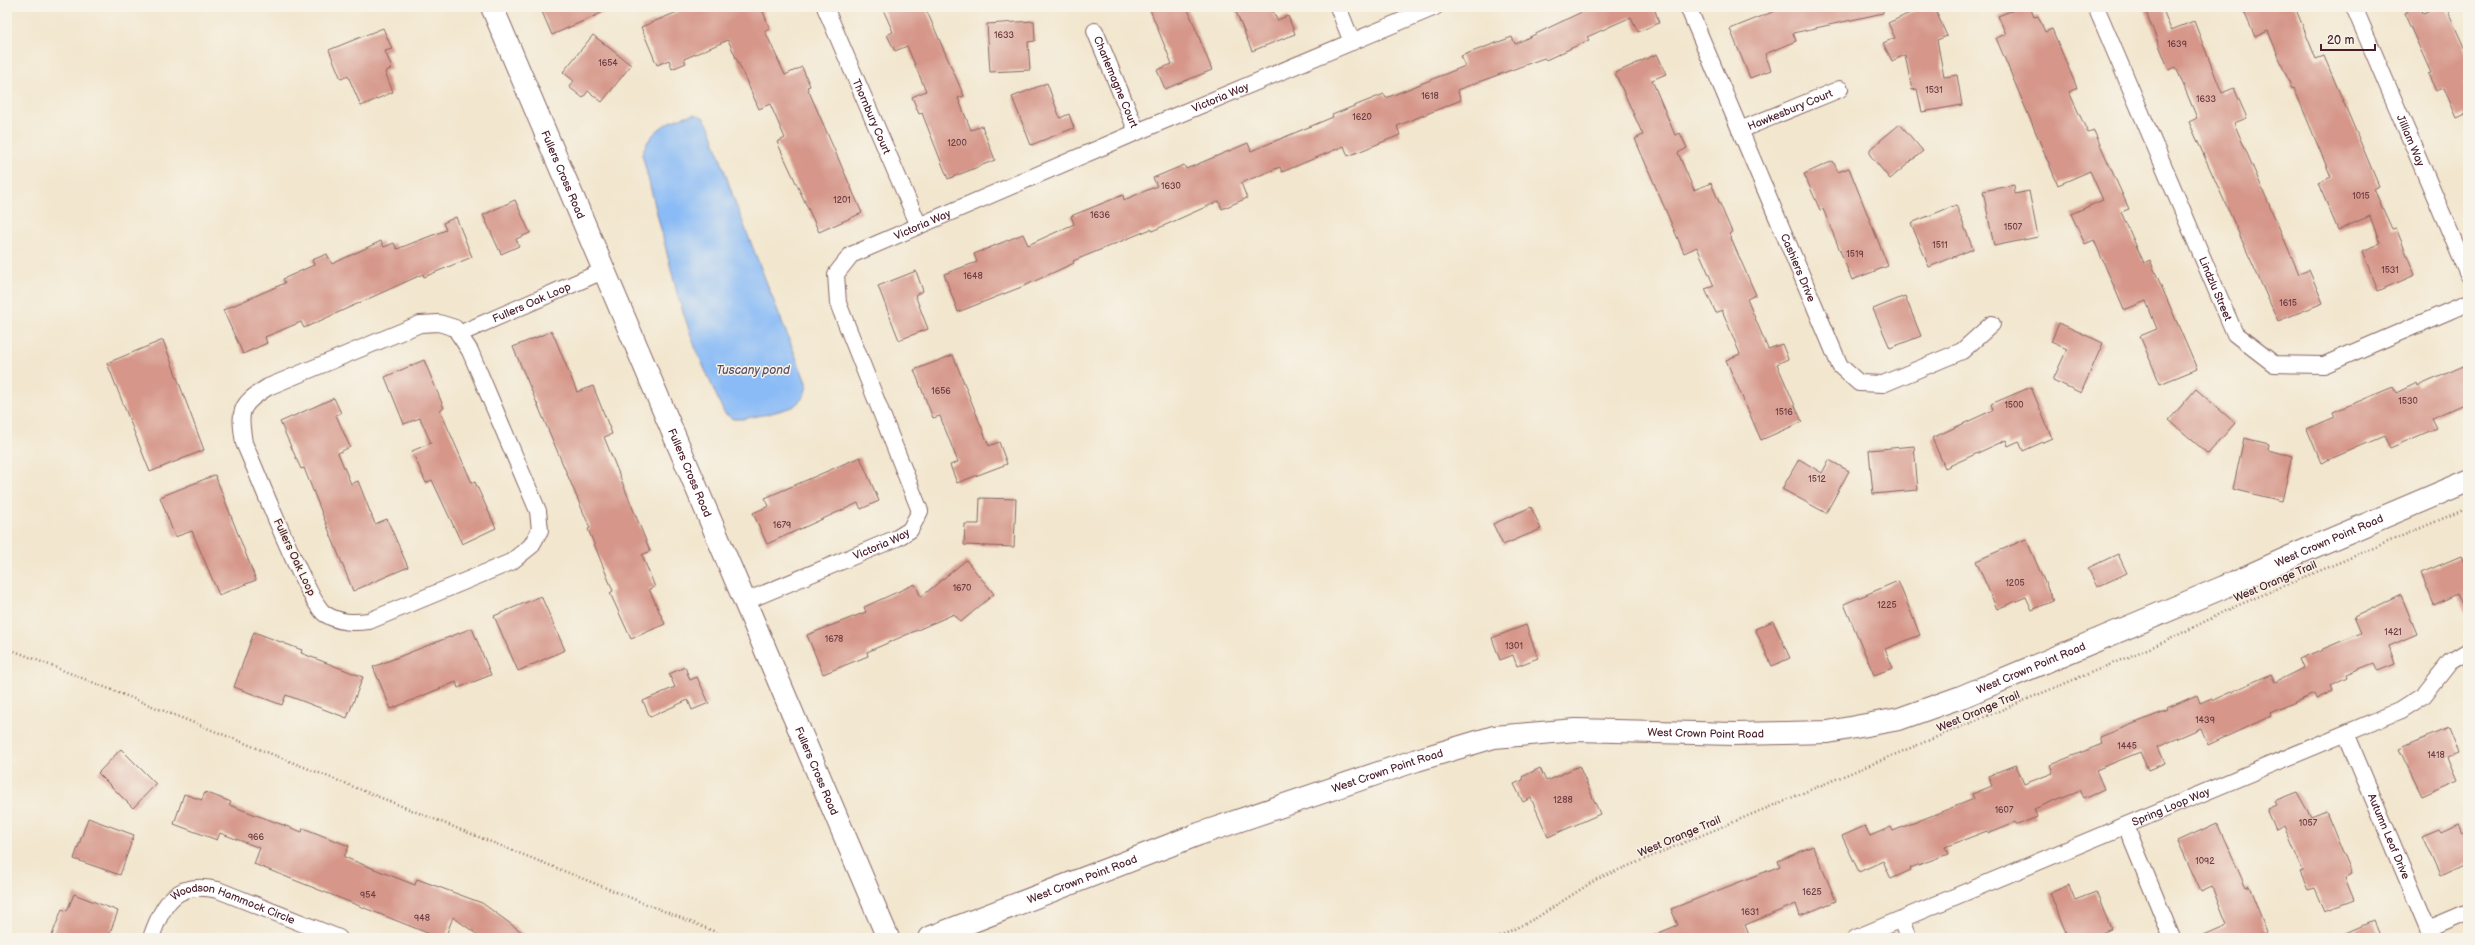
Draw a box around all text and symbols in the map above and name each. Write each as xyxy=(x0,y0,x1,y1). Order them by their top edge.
scale bar xyxy=(2321,26,2375,52)
house number: 1633 xyxy=(994,30,1014,41)
text: 20 m xyxy=(2327,33,2354,48)
street label: Charlemagne Court xyxy=(1091,34,1141,130)
house number: 1639 xyxy=(2167,39,2187,50)
house number: 1654 xyxy=(598,58,618,69)
street label: Thornbury Court xyxy=(850,77,894,157)
street label: Victoria Way xyxy=(1190,80,1251,115)
house number: 1531 xyxy=(1925,85,1943,96)
street label: Hawkesbury Court xyxy=(1746,87,1835,133)
house number: 1618 xyxy=(1421,91,1439,102)
house number: 1633 xyxy=(2196,94,2216,105)
house number: 1620 xyxy=(1352,112,1372,123)
street label: Jilliam Way xyxy=(2394,113,2427,168)
street label: Fullers Cross Road xyxy=(538,129,587,221)
house number: 1200 xyxy=(947,138,967,149)
house number: 1630 xyxy=(1161,181,1181,192)
house number: 1015 xyxy=(2352,191,2370,202)
house number: 1201 xyxy=(833,195,851,206)
street label: Victoria Way xyxy=(892,207,953,243)
house number: 1636 xyxy=(1090,210,1111,221)
house number: 1507 xyxy=(2004,222,2023,233)
street label: Cashiers Drive xyxy=(1778,232,1818,304)
house number: 1511 xyxy=(1932,240,1948,251)
house number: 1519 xyxy=(1846,249,1864,260)
street label: Lindzlu Street xyxy=(2196,255,2235,323)
house number: 1531 xyxy=(2381,265,2399,276)
house number: 1648 xyxy=(963,271,983,282)
street label: Fullers Oak Loop xyxy=(490,280,573,326)
house number: 1615 xyxy=(2279,298,2297,309)
water label: Tuscany pond xyxy=(716,363,791,378)
house number: 1656 xyxy=(931,386,951,397)
house number: 1530 xyxy=(2398,396,2418,407)
house number: 1500 xyxy=(2004,400,2024,411)
house number: 1516 xyxy=(1775,407,1793,418)
street label: Fullers Cross Road xyxy=(665,427,714,519)
house number: 1512 xyxy=(1808,474,1826,485)
street label: West Crown Point Road xyxy=(2273,512,2385,570)
street label: Fullers Oak Loop xyxy=(271,516,318,598)
house number: 1679 xyxy=(773,520,791,531)
street label: Victoria Way xyxy=(851,526,912,563)
street label: West Orange Trail xyxy=(2232,558,2319,605)
house number: 1205 xyxy=(2005,578,2025,589)
house number: 1670 xyxy=(953,583,971,594)
house number: 1225 xyxy=(1877,600,1897,611)
house number: 1421 xyxy=(2384,627,2402,638)
house number: 1678 xyxy=(825,634,843,645)
street label: West Crown Point Road xyxy=(1975,640,2087,697)
house number: 1301 xyxy=(1505,641,1523,652)
street label: West Orange Trail xyxy=(1935,688,2022,735)
house number: 1439 xyxy=(2195,715,2215,726)
street label: Fullers Cross Road xyxy=(792,725,841,817)
street label: West Crown Point Road xyxy=(1647,726,1764,741)
house number: 1445 xyxy=(2117,741,2137,752)
street label: West Crown Point Road xyxy=(1330,747,1445,796)
house number: 1418 xyxy=(2427,750,2445,761)
street label: Spring Loop Way xyxy=(2130,785,2212,829)
street label: Autumn Leaf Drive xyxy=(2365,792,2413,882)
house number: 1288 xyxy=(1553,795,1573,806)
house number: 1607 xyxy=(1995,805,2014,816)
street label: West Orange Trail xyxy=(1636,813,1723,860)
house number: 1057 xyxy=(2299,818,2318,829)
house number: 966 xyxy=(248,832,265,843)
street label: West Crown Point Road xyxy=(1025,852,1139,907)
house number: 1092 xyxy=(2195,856,2215,867)
street label: Woodson Hammock Circle xyxy=(168,882,297,927)
house number: 1625 xyxy=(1802,887,1822,898)
house number: 954 xyxy=(360,890,376,901)
house number: 1631 xyxy=(1741,907,1759,918)
house number: 948 xyxy=(414,913,430,924)

